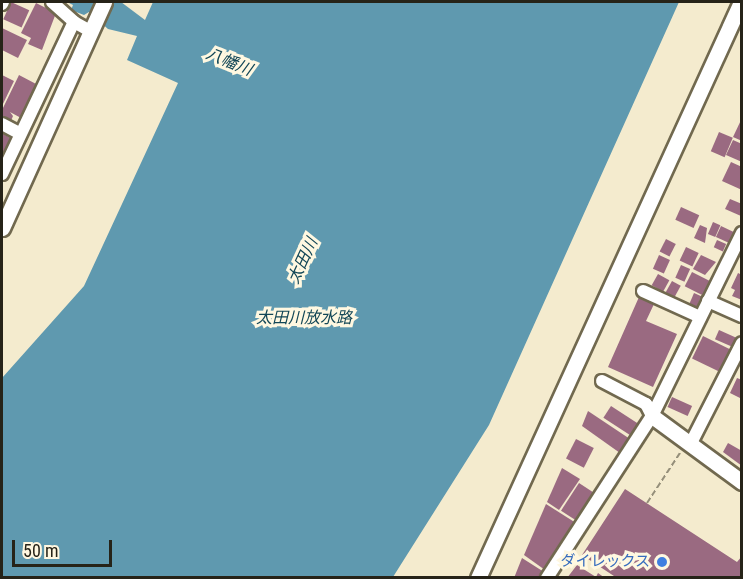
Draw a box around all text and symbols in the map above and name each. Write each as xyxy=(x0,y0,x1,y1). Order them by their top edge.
water label: 八幡川 xyxy=(203,44,255,80)
water label: 太田川 xyxy=(284,235,322,287)
water label: 太田川放水路 xyxy=(256,308,352,328)
scale bar xyxy=(15,528,116,566)
text: 50 m xyxy=(23,540,58,561)
place label: ダイレックス xyxy=(560,553,650,571)
marker: ダイレックス xyxy=(655,555,669,569)

